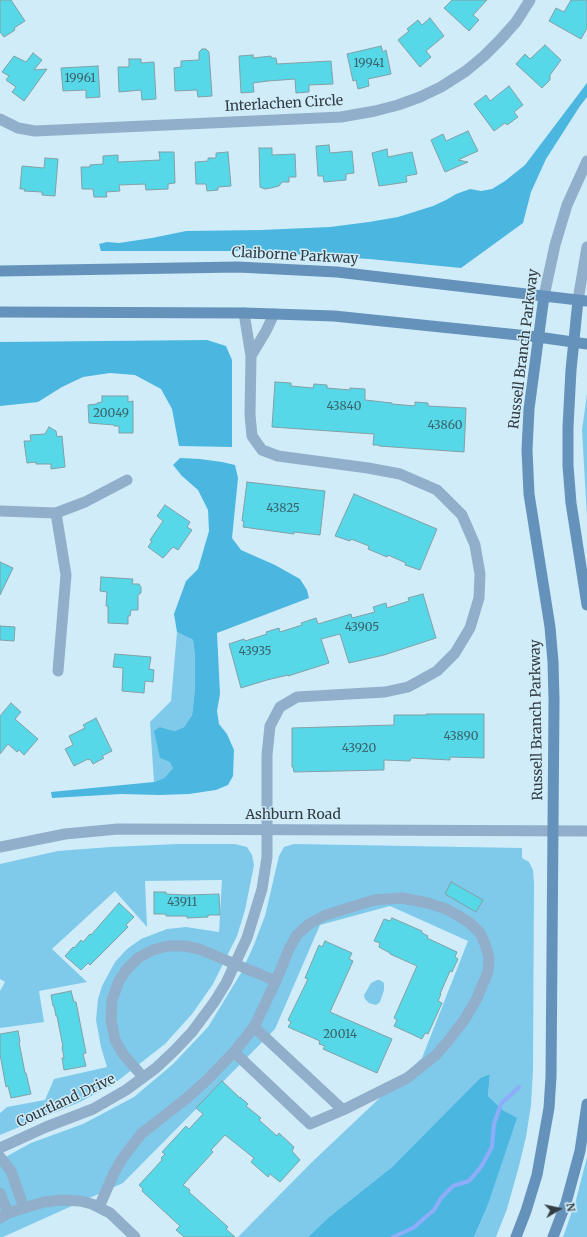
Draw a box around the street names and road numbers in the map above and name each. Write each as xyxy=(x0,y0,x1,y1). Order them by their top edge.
street label: Interlachen Circle xyxy=(224,93,344,115)
street label: Claiborne Parkway xyxy=(231,244,359,268)
street label: Russell Branch Parkway xyxy=(506,268,542,430)
street label: Russell Branch Parkway xyxy=(527,639,547,801)
street label: Ashburn Road xyxy=(245,807,341,823)
street label: Courtland Drive xyxy=(14,1071,118,1131)

